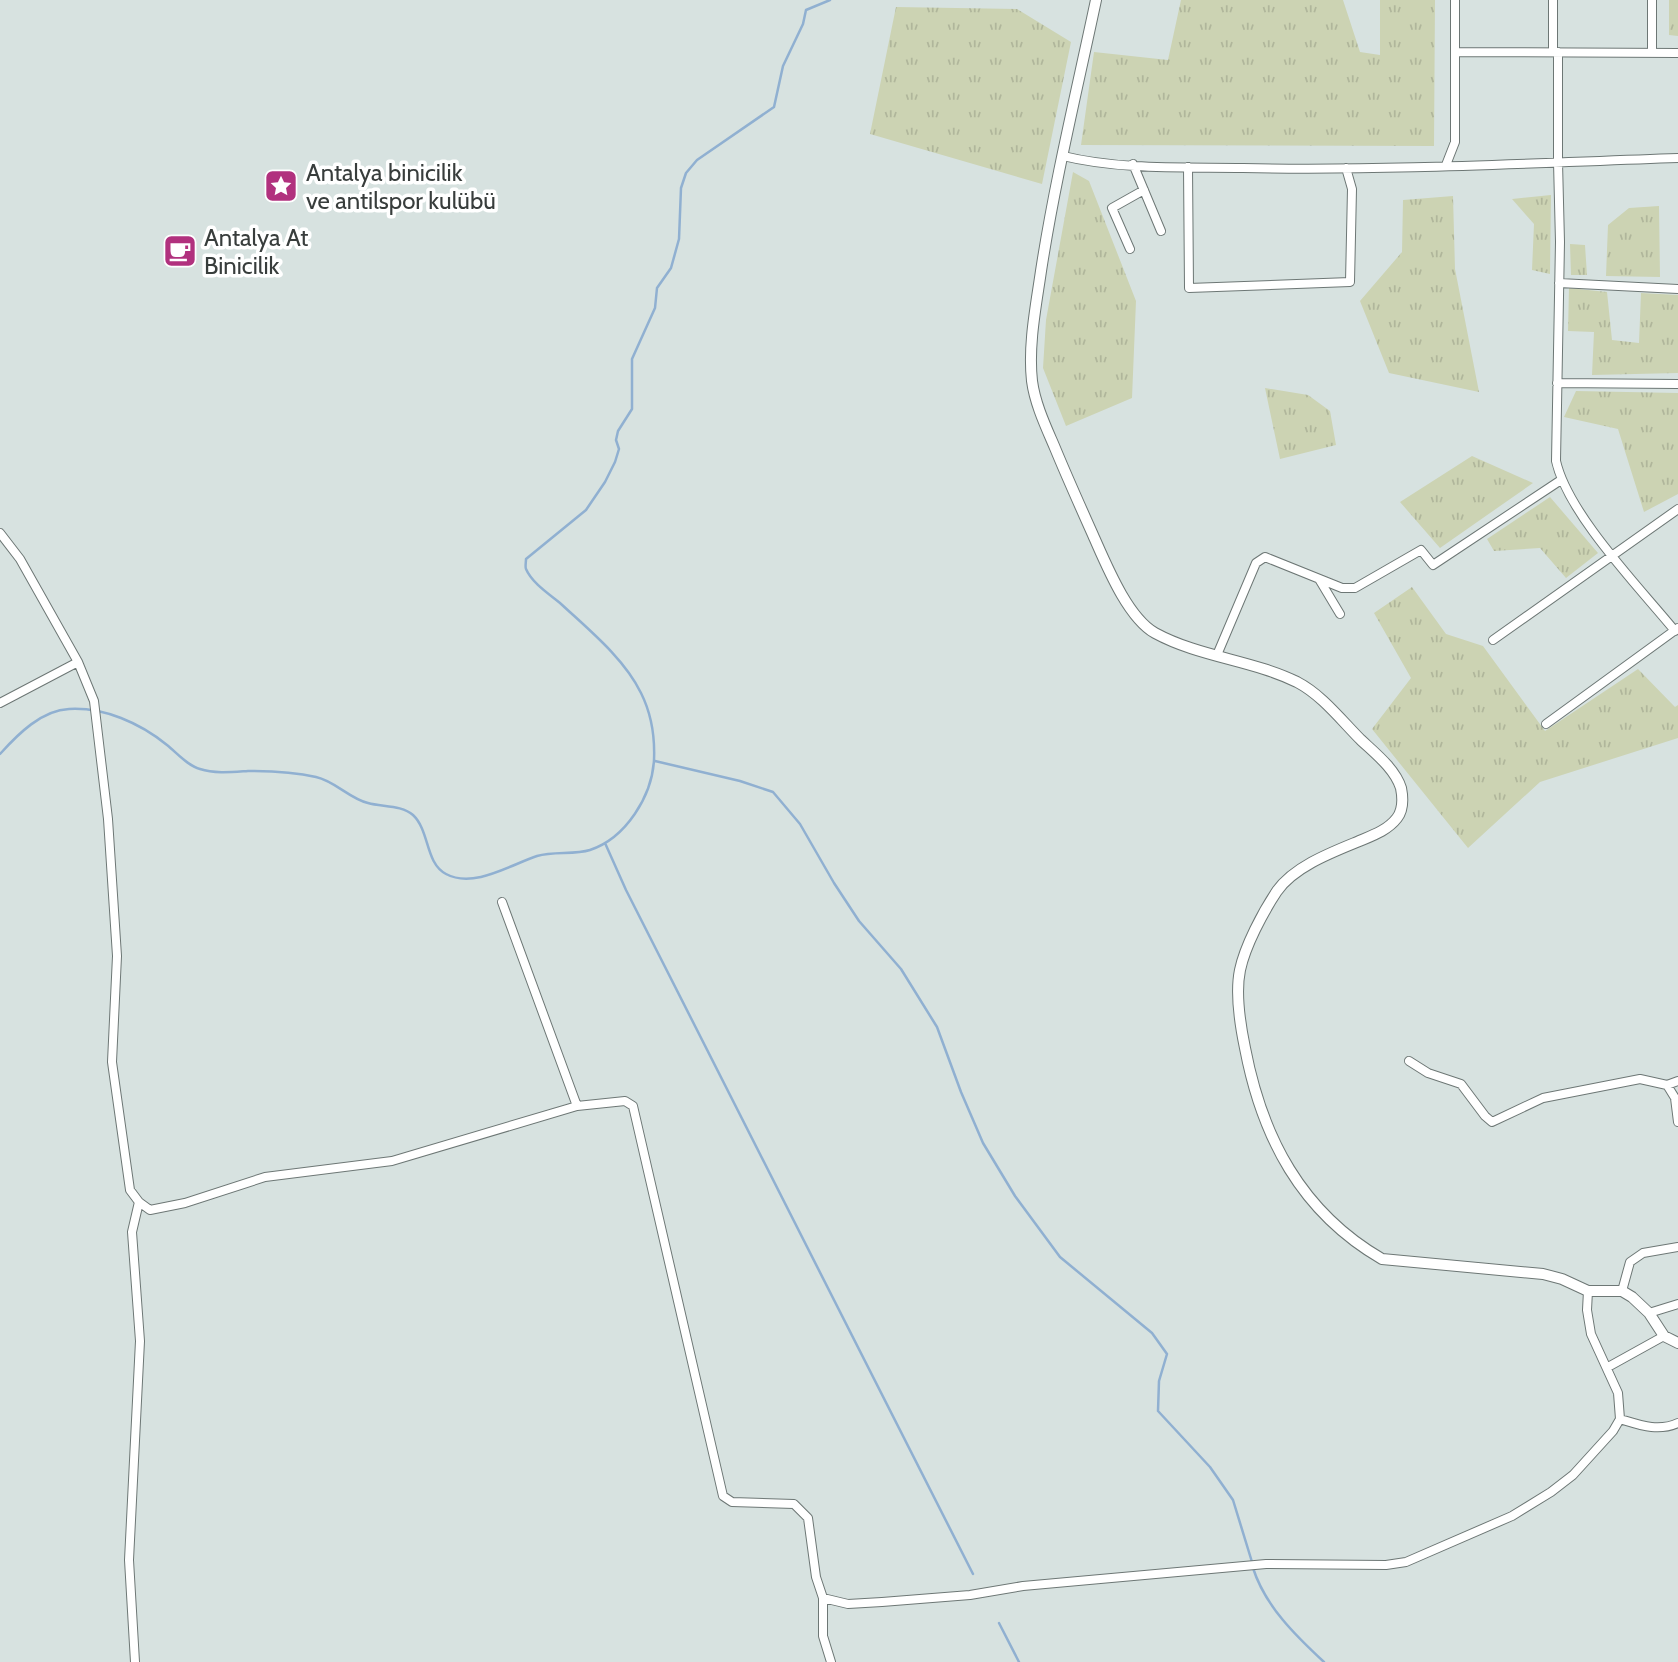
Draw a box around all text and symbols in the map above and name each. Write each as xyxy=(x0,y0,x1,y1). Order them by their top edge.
place label: Antalya binicilik ve antilspor kulübü xyxy=(306,158,496,215)
place icon: Antalya binicilik ve antilspor kulübü xyxy=(262,167,300,205)
place label: Antalya At Binicilik xyxy=(204,223,308,280)
cafe icon: Antalya At Binicilik xyxy=(161,232,199,270)

